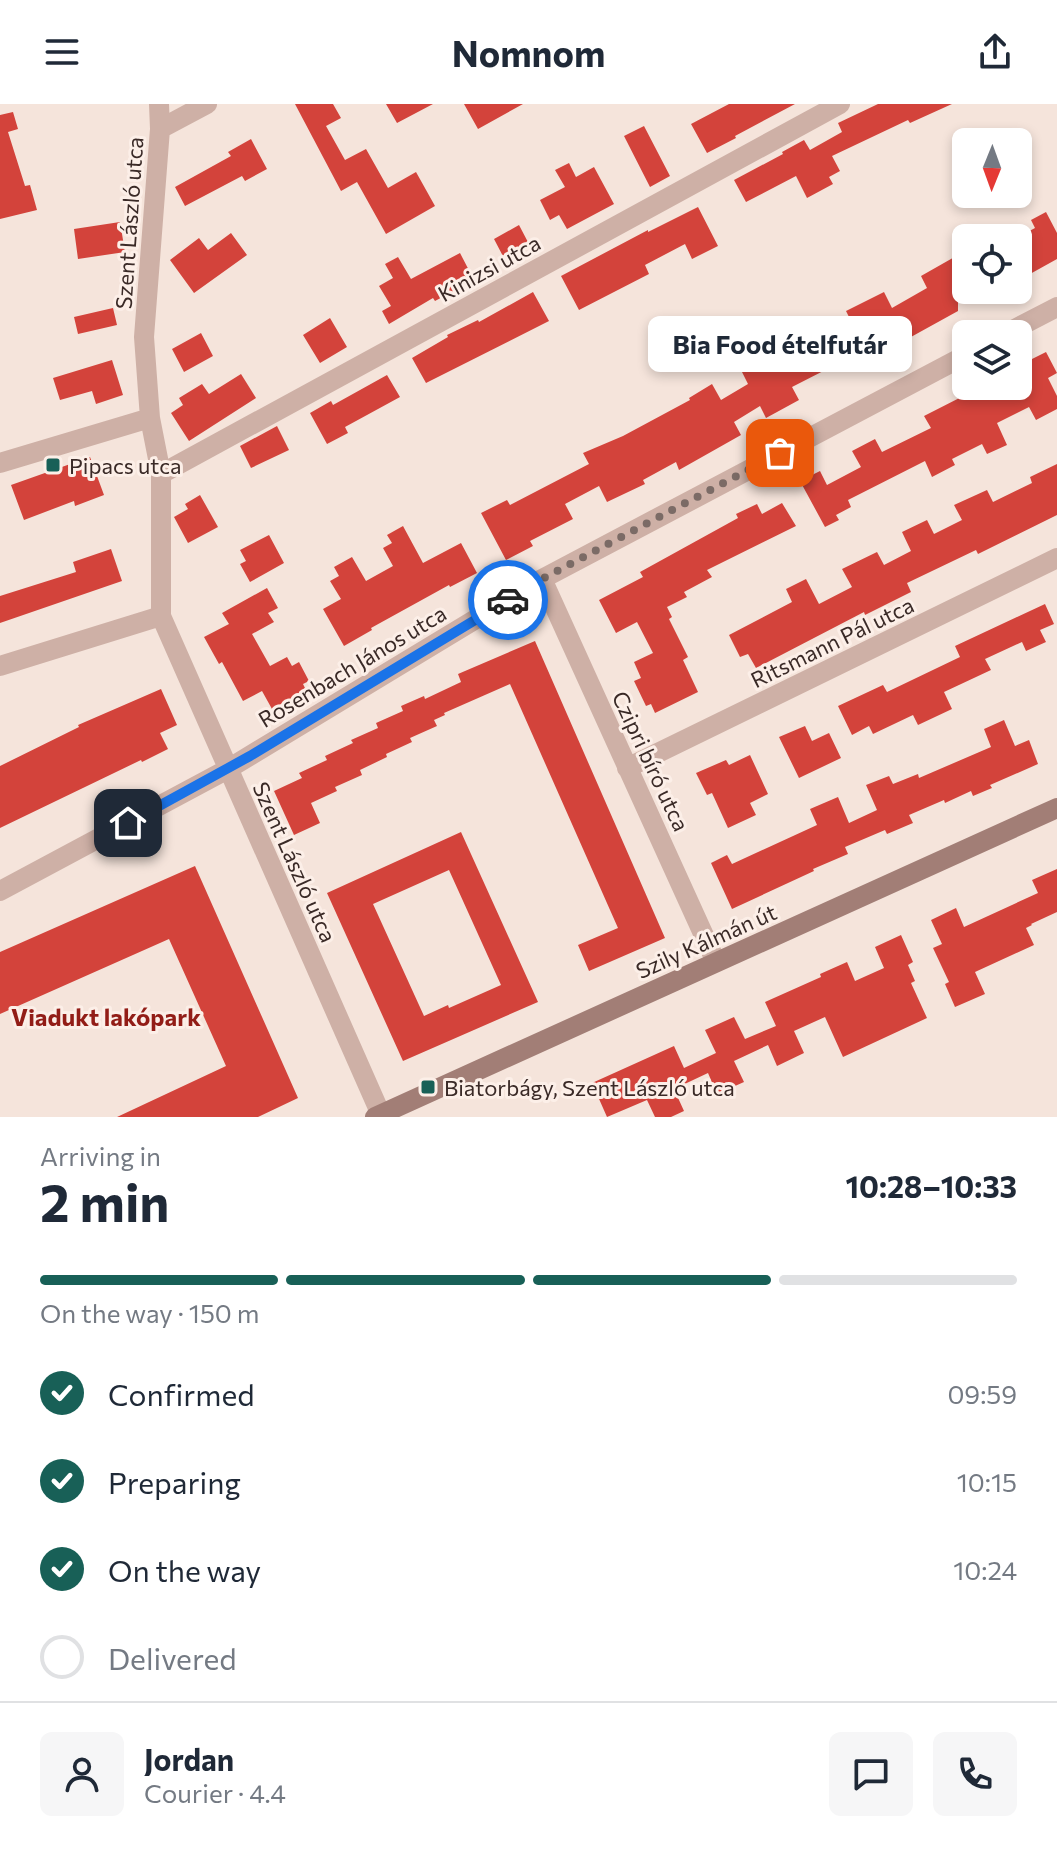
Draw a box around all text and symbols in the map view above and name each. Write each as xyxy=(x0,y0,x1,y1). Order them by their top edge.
icon: menu xyxy=(40,30,84,74)
text: Nomnom xyxy=(452,30,605,74)
icon: share xyxy=(973,30,1017,74)
north arrow xyxy=(952,128,1032,208)
map controls xyxy=(952,128,1032,400)
street label: Szent László utca xyxy=(110,136,148,310)
button: locate xyxy=(952,224,1032,304)
street label: Kinizsi utca xyxy=(433,229,545,307)
callout: Bia Food ételfutár xyxy=(648,317,912,373)
button: layers xyxy=(952,320,1032,400)
text: Bia Food ételfutár xyxy=(672,328,888,359)
pin xyxy=(746,419,814,487)
icon: bag xyxy=(758,431,802,475)
place label: Pipacs utca xyxy=(69,452,182,479)
marker: Pipacs utca xyxy=(44,456,62,474)
courier xyxy=(468,560,548,640)
icon: car xyxy=(486,578,530,622)
street label: Ritsmann Pál utca xyxy=(746,591,918,693)
street label: Rosenbach János utca xyxy=(253,599,451,733)
street label: Czipri bíró utca xyxy=(607,687,695,835)
street label: Szent László utca xyxy=(248,778,342,946)
pin xyxy=(94,789,162,857)
icon: home xyxy=(106,801,150,845)
street label: Szily Kálmán út xyxy=(631,898,781,984)
district label: Viadukt lakópark xyxy=(11,1002,201,1031)
place label: Biatorbágy, Szent László utca xyxy=(444,1074,735,1101)
marker: Biatorbágy, Szent László utca xyxy=(419,1078,437,1096)
text: Arriving in xyxy=(40,1140,161,1171)
text: 10:28–10:33 xyxy=(846,1167,1017,1204)
text: 2 min xyxy=(40,1169,169,1233)
text: On the way · 150 m xyxy=(40,1297,259,1328)
icon: check xyxy=(40,1371,84,1415)
text: Confirmed xyxy=(108,1375,255,1412)
text: 09:59 xyxy=(947,1378,1017,1409)
icon: check xyxy=(40,1459,84,1503)
text: Preparing xyxy=(108,1463,241,1500)
text: 10:15 xyxy=(957,1466,1017,1497)
icon: check xyxy=(40,1547,84,1591)
text: On the way xyxy=(108,1551,261,1588)
text: 10:24 xyxy=(953,1554,1017,1585)
text: Delivered xyxy=(108,1639,237,1676)
button: person xyxy=(40,1732,124,1816)
button: chat xyxy=(829,1732,913,1816)
button: phone xyxy=(933,1732,1017,1816)
text: Jordan xyxy=(144,1740,234,1777)
text: Courier · 4.4 xyxy=(144,1777,286,1808)

